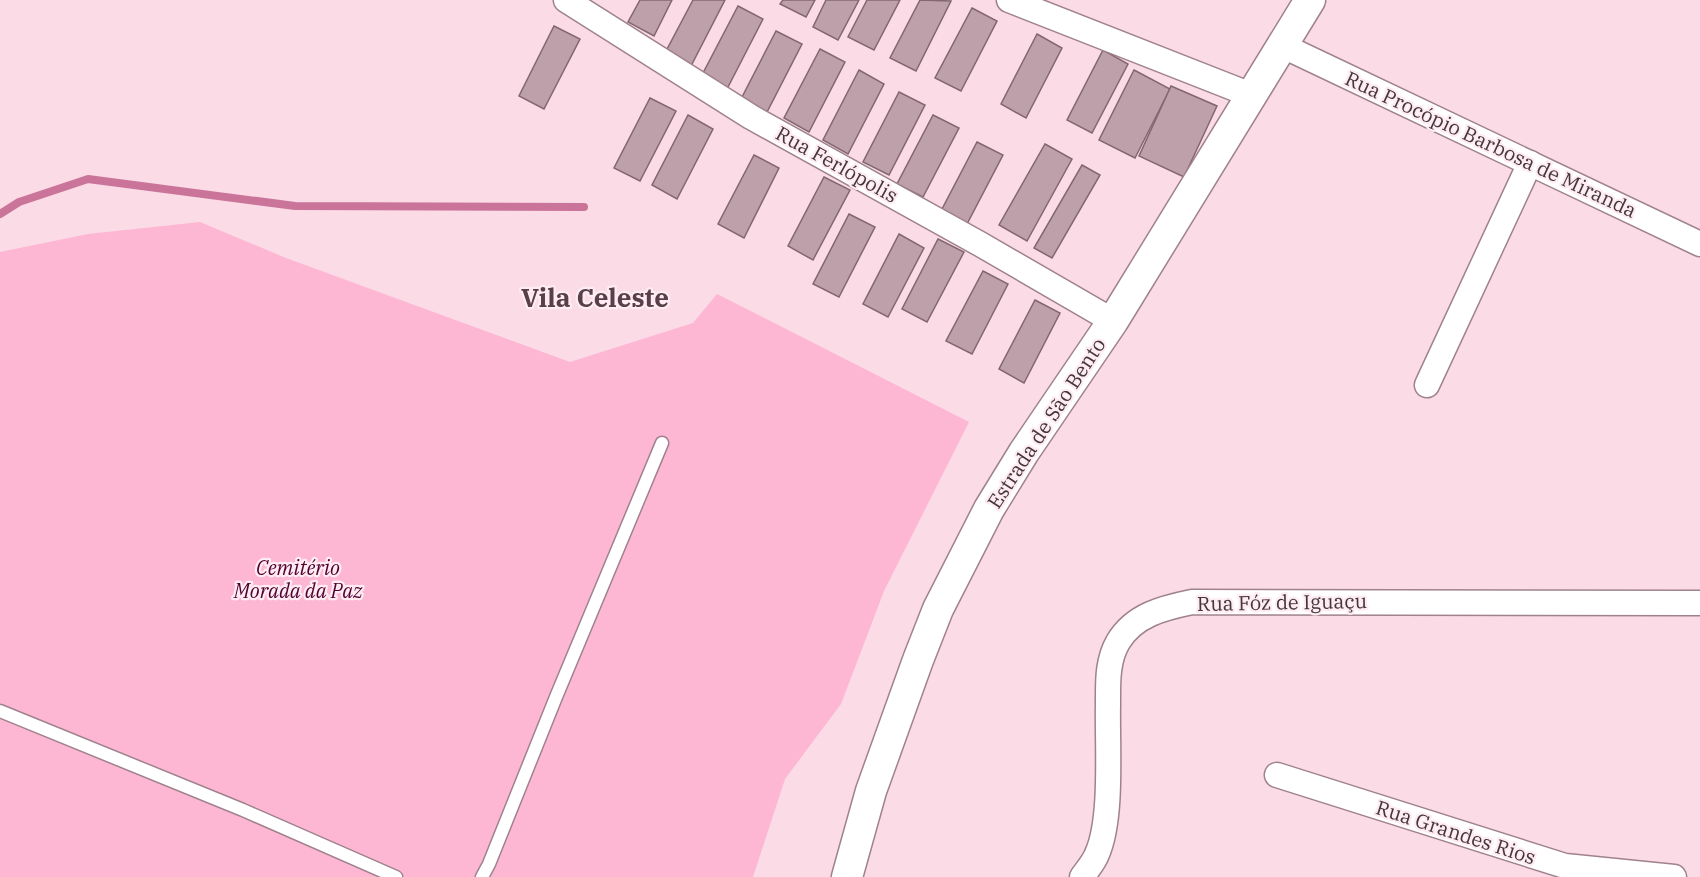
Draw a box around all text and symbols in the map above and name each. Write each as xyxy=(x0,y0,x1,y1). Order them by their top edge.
street label: Rua Procópio Barbosa de Miranda xyxy=(1341,64,1641,224)
street label: Rua Ferlópolis xyxy=(771,119,903,209)
district label: Vila Celeste xyxy=(521,280,669,314)
street label: Estrada de São Bento xyxy=(981,332,1111,514)
park label: Cemitério Morada da Paz xyxy=(233,554,363,604)
street label: Rua Fóz de Iguaçu xyxy=(1197,587,1367,617)
street label: Rua Grandes Rios xyxy=(1373,793,1539,871)

